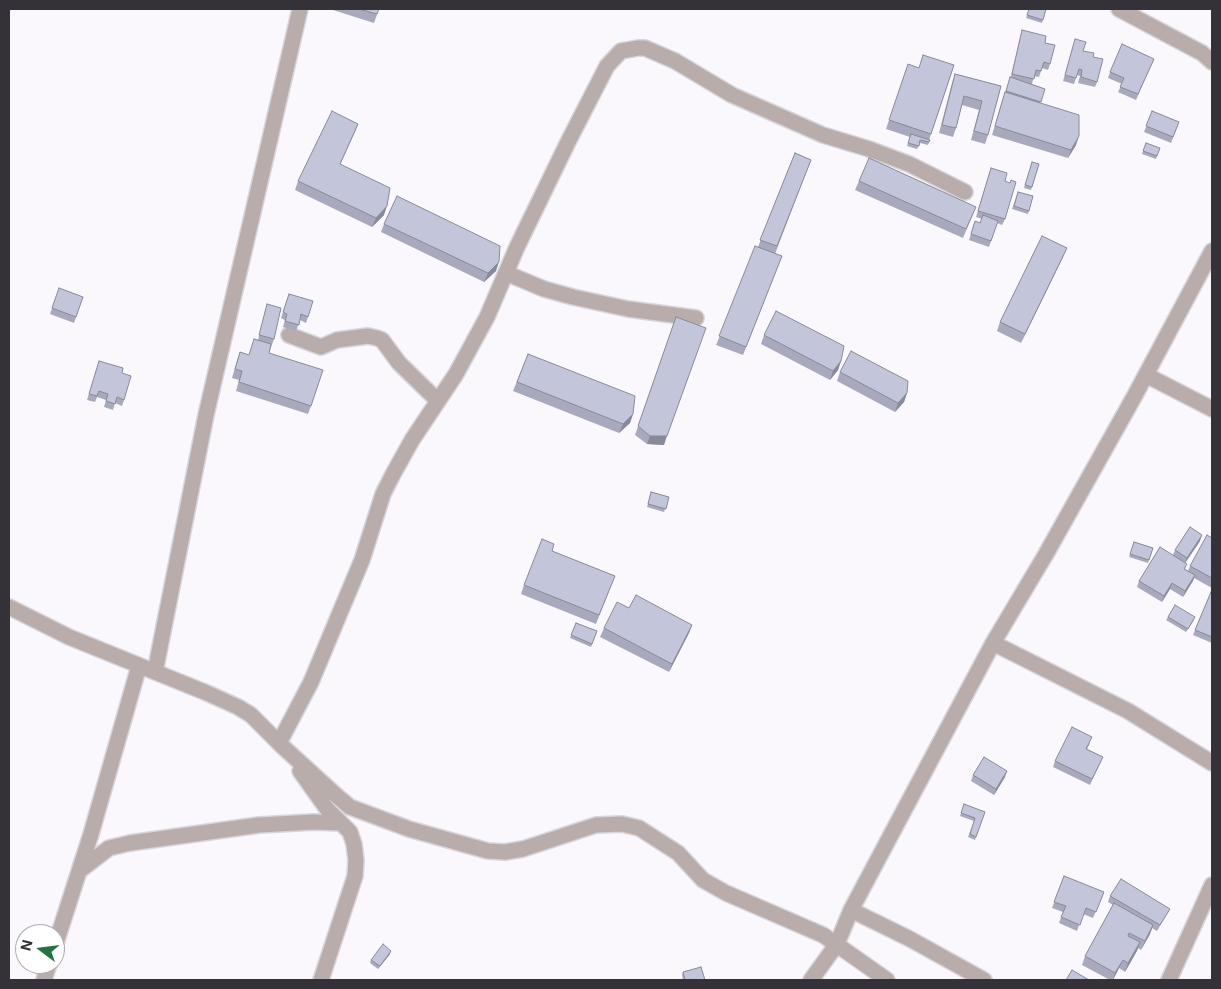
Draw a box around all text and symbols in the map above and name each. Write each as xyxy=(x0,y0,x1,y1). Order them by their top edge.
north arrow xyxy=(15,924,65,974)
text: N xyxy=(16,938,36,953)

